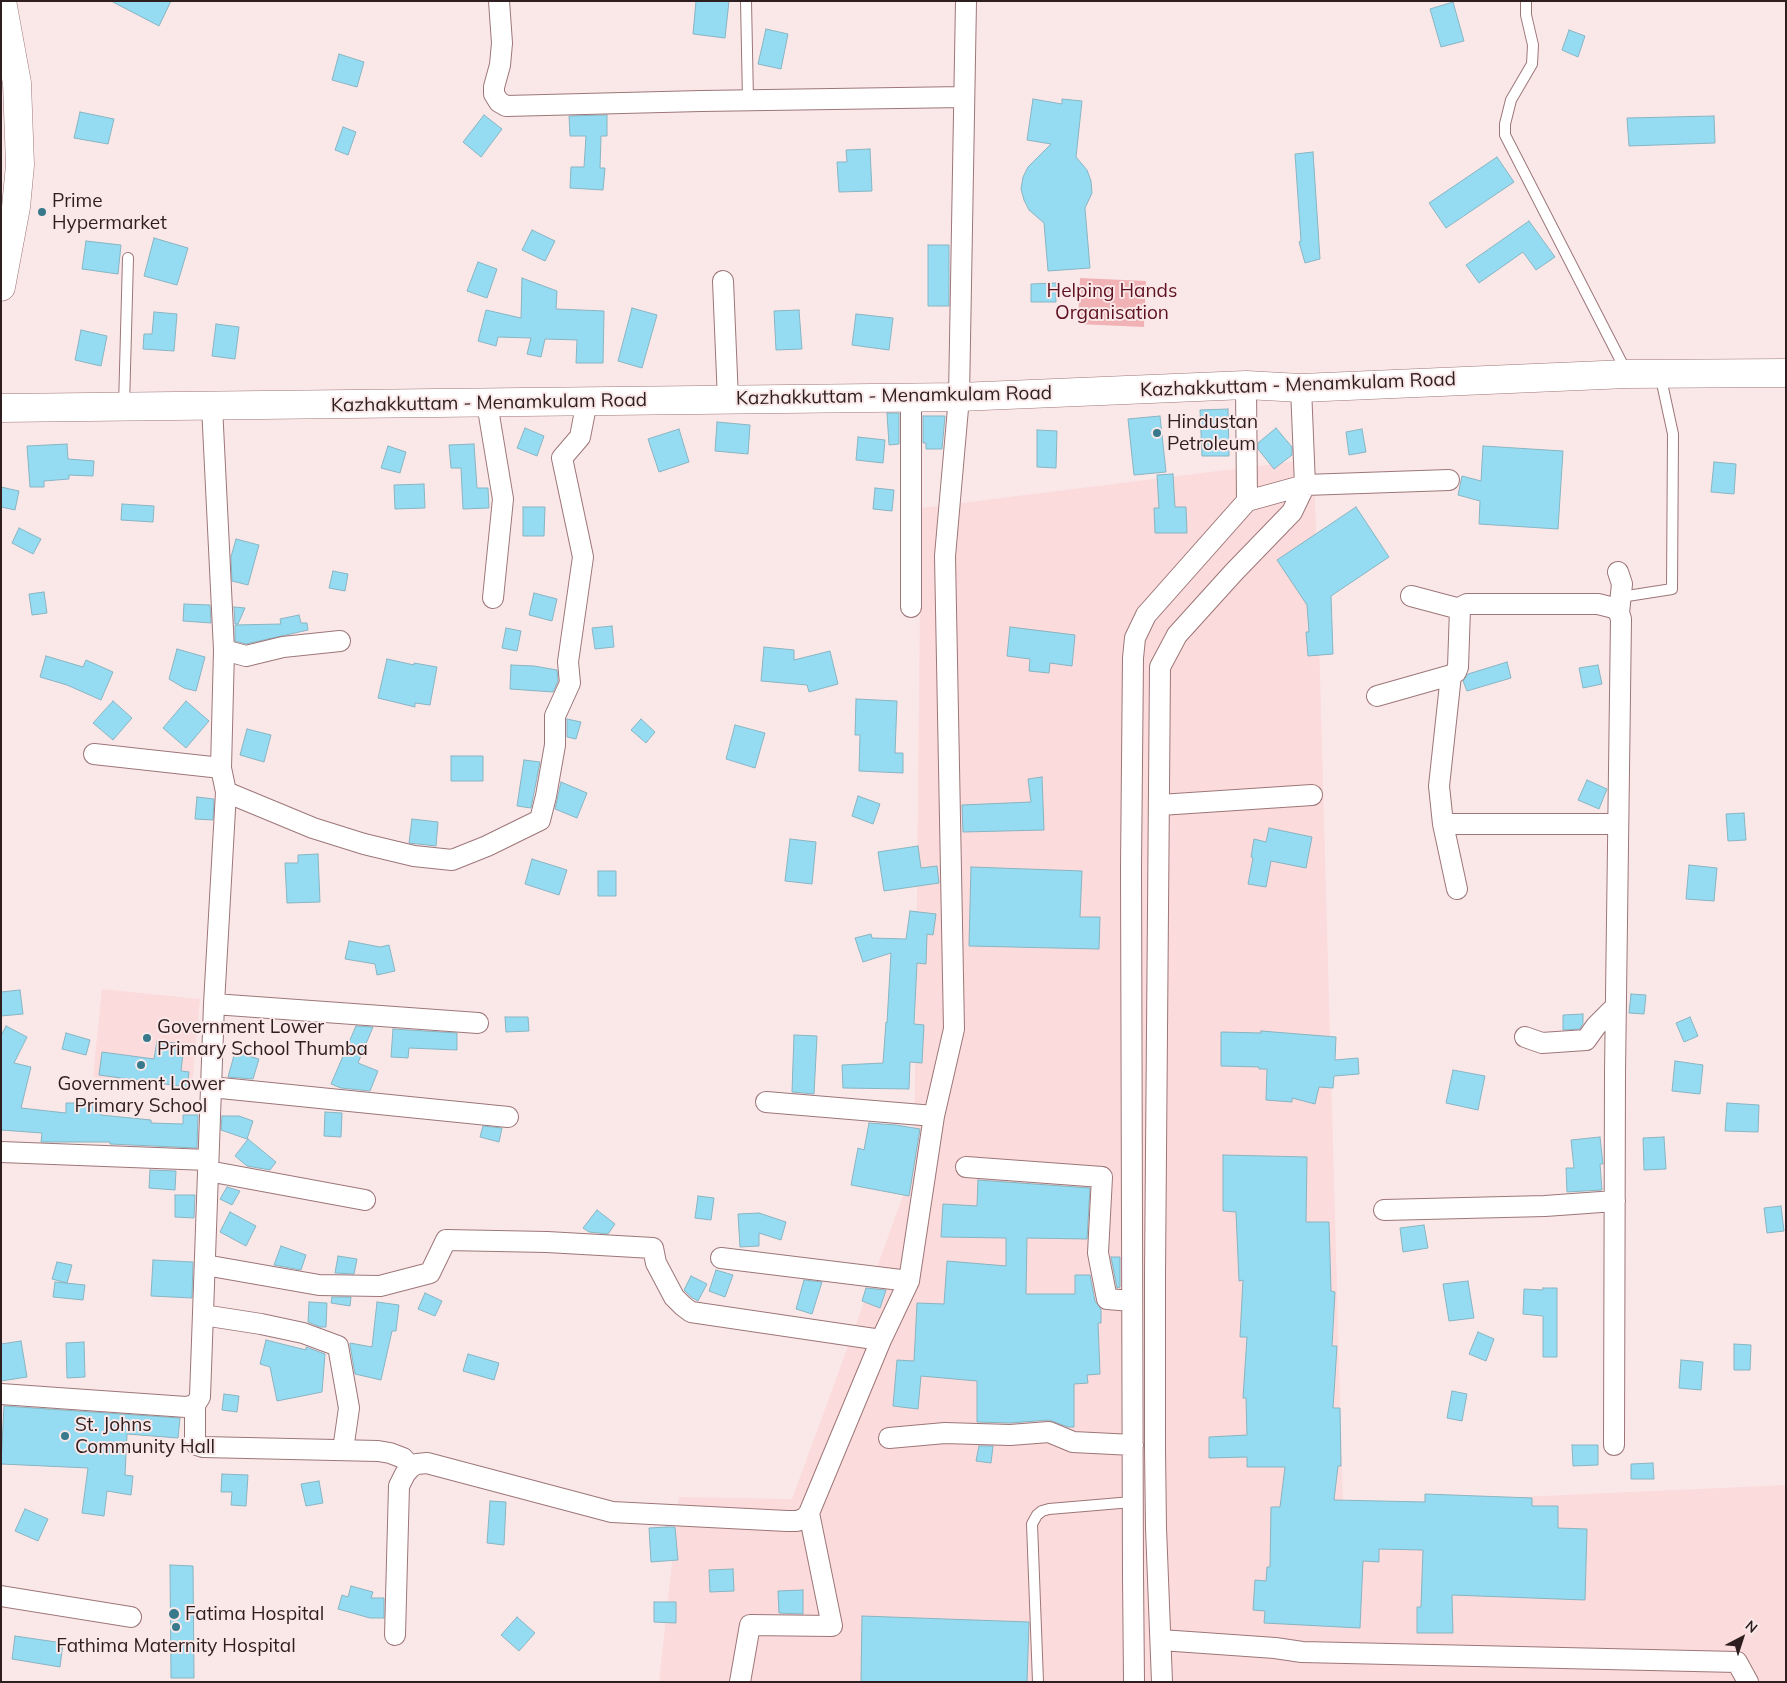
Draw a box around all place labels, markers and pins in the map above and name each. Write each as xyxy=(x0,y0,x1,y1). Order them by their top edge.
place label: Prime Hypermarket xyxy=(52,190,167,234)
marker: Prime Hypermarket xyxy=(36,206,48,218)
place label: Hindustan Petroleum xyxy=(1167,411,1258,455)
marker: Hindustan Petroleum xyxy=(1151,427,1163,439)
place label: Government Lower Primary School Thumba xyxy=(157,1016,368,1060)
marker: Government Lower Primary School Thumba xyxy=(141,1032,153,1044)
marker: Government Lower Primary School xyxy=(135,1059,147,1071)
place label: Government Lower Primary School xyxy=(57,1073,225,1117)
place label: St. Johns Community Hall xyxy=(75,1414,215,1458)
marker: St. Johns Community Hall xyxy=(59,1430,71,1442)
place label: Fatima Hospital xyxy=(185,1603,324,1625)
marker: Fatima Hospital xyxy=(167,1607,181,1621)
marker: Fathima Maternity Hospital xyxy=(170,1621,182,1633)
place label: Fathima Maternity Hospital xyxy=(56,1635,296,1657)

